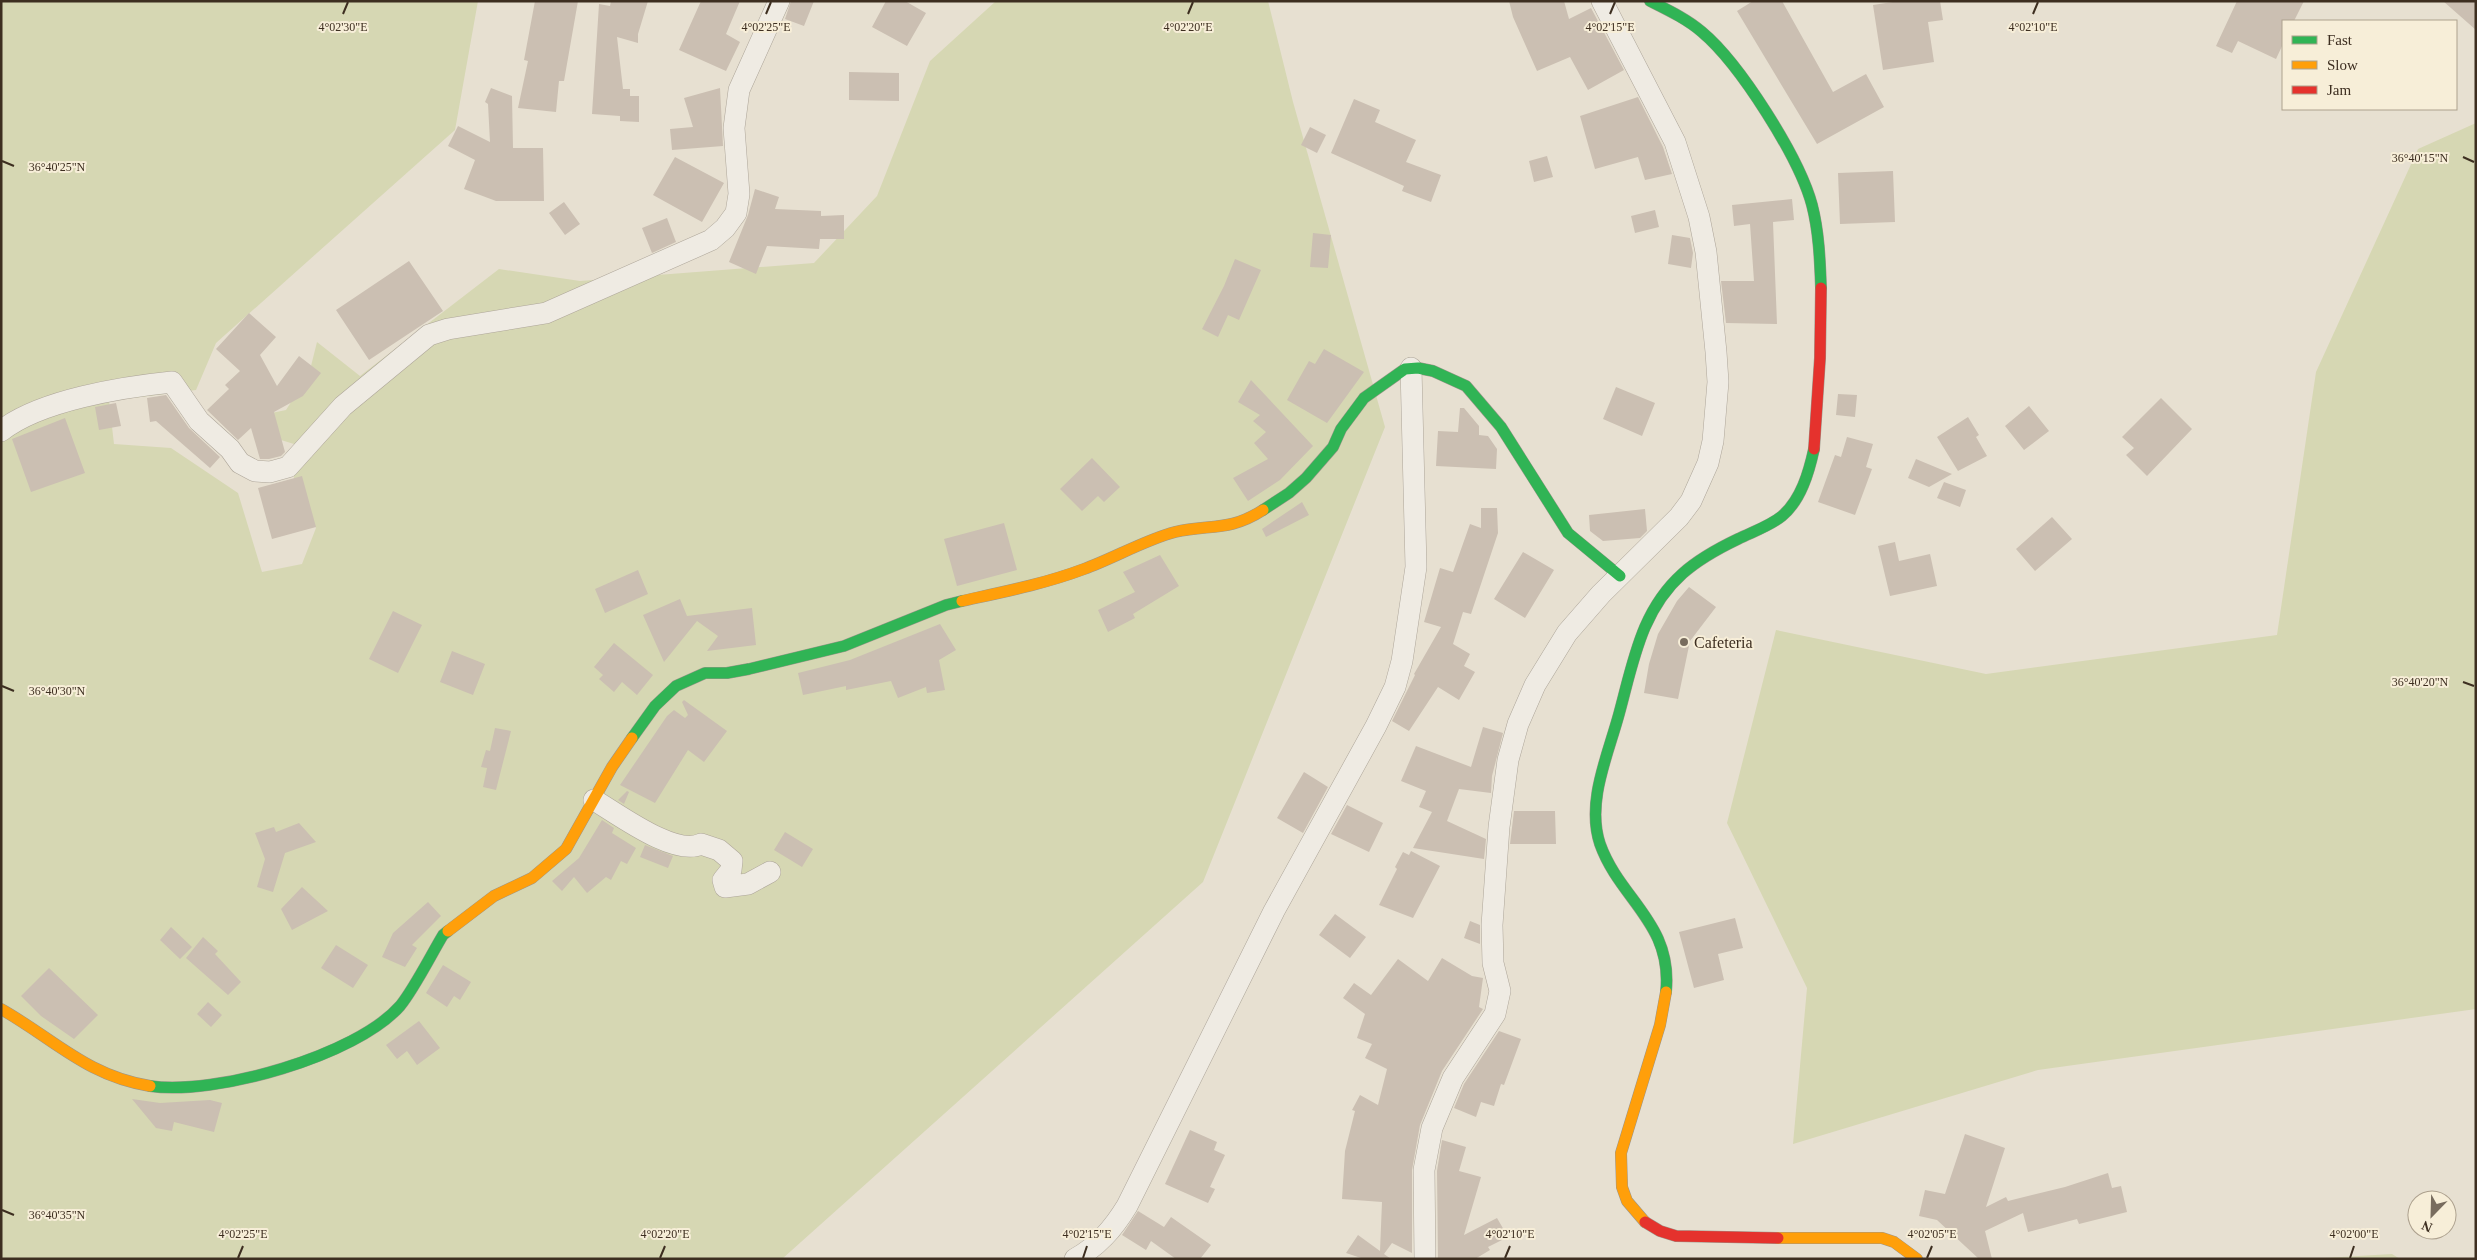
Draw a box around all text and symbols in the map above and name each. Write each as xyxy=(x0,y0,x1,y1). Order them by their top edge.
text: 4°02'30"E xyxy=(318,20,368,34)
text: 4°02'25"E xyxy=(741,20,791,34)
text: 4°02'20"E xyxy=(1163,20,1213,34)
text: 4°02'15"E xyxy=(1585,20,1635,34)
text: 4°02'10"E xyxy=(2008,20,2058,34)
legend xyxy=(2282,20,2457,110)
text: Fast xyxy=(2327,32,2353,48)
text: Slow xyxy=(2327,57,2358,73)
text: Jam xyxy=(2327,82,2351,98)
text: 36°40'15"N xyxy=(2392,151,2449,165)
text: 36°40'25"N xyxy=(29,160,86,174)
place label: Cafeteria xyxy=(1694,634,1753,651)
marker: Cafeteria xyxy=(1678,636,1690,648)
text: 36°40'20"N xyxy=(2392,675,2449,689)
text: 36°40'30"N xyxy=(29,684,86,698)
north arrow xyxy=(2407,1190,2457,1240)
text: 36°40'35"N xyxy=(29,1208,86,1222)
text: N xyxy=(2420,1218,2435,1235)
text: 4°02'25"E xyxy=(218,1227,268,1241)
text: 4°02'20"E xyxy=(640,1227,690,1241)
text: 4°02'15"E xyxy=(1062,1227,1112,1241)
text: 4°02'10"E xyxy=(1485,1227,1535,1241)
text: 4°02'05"E xyxy=(1907,1227,1957,1241)
text: 4°02'00"E xyxy=(2329,1227,2379,1241)

